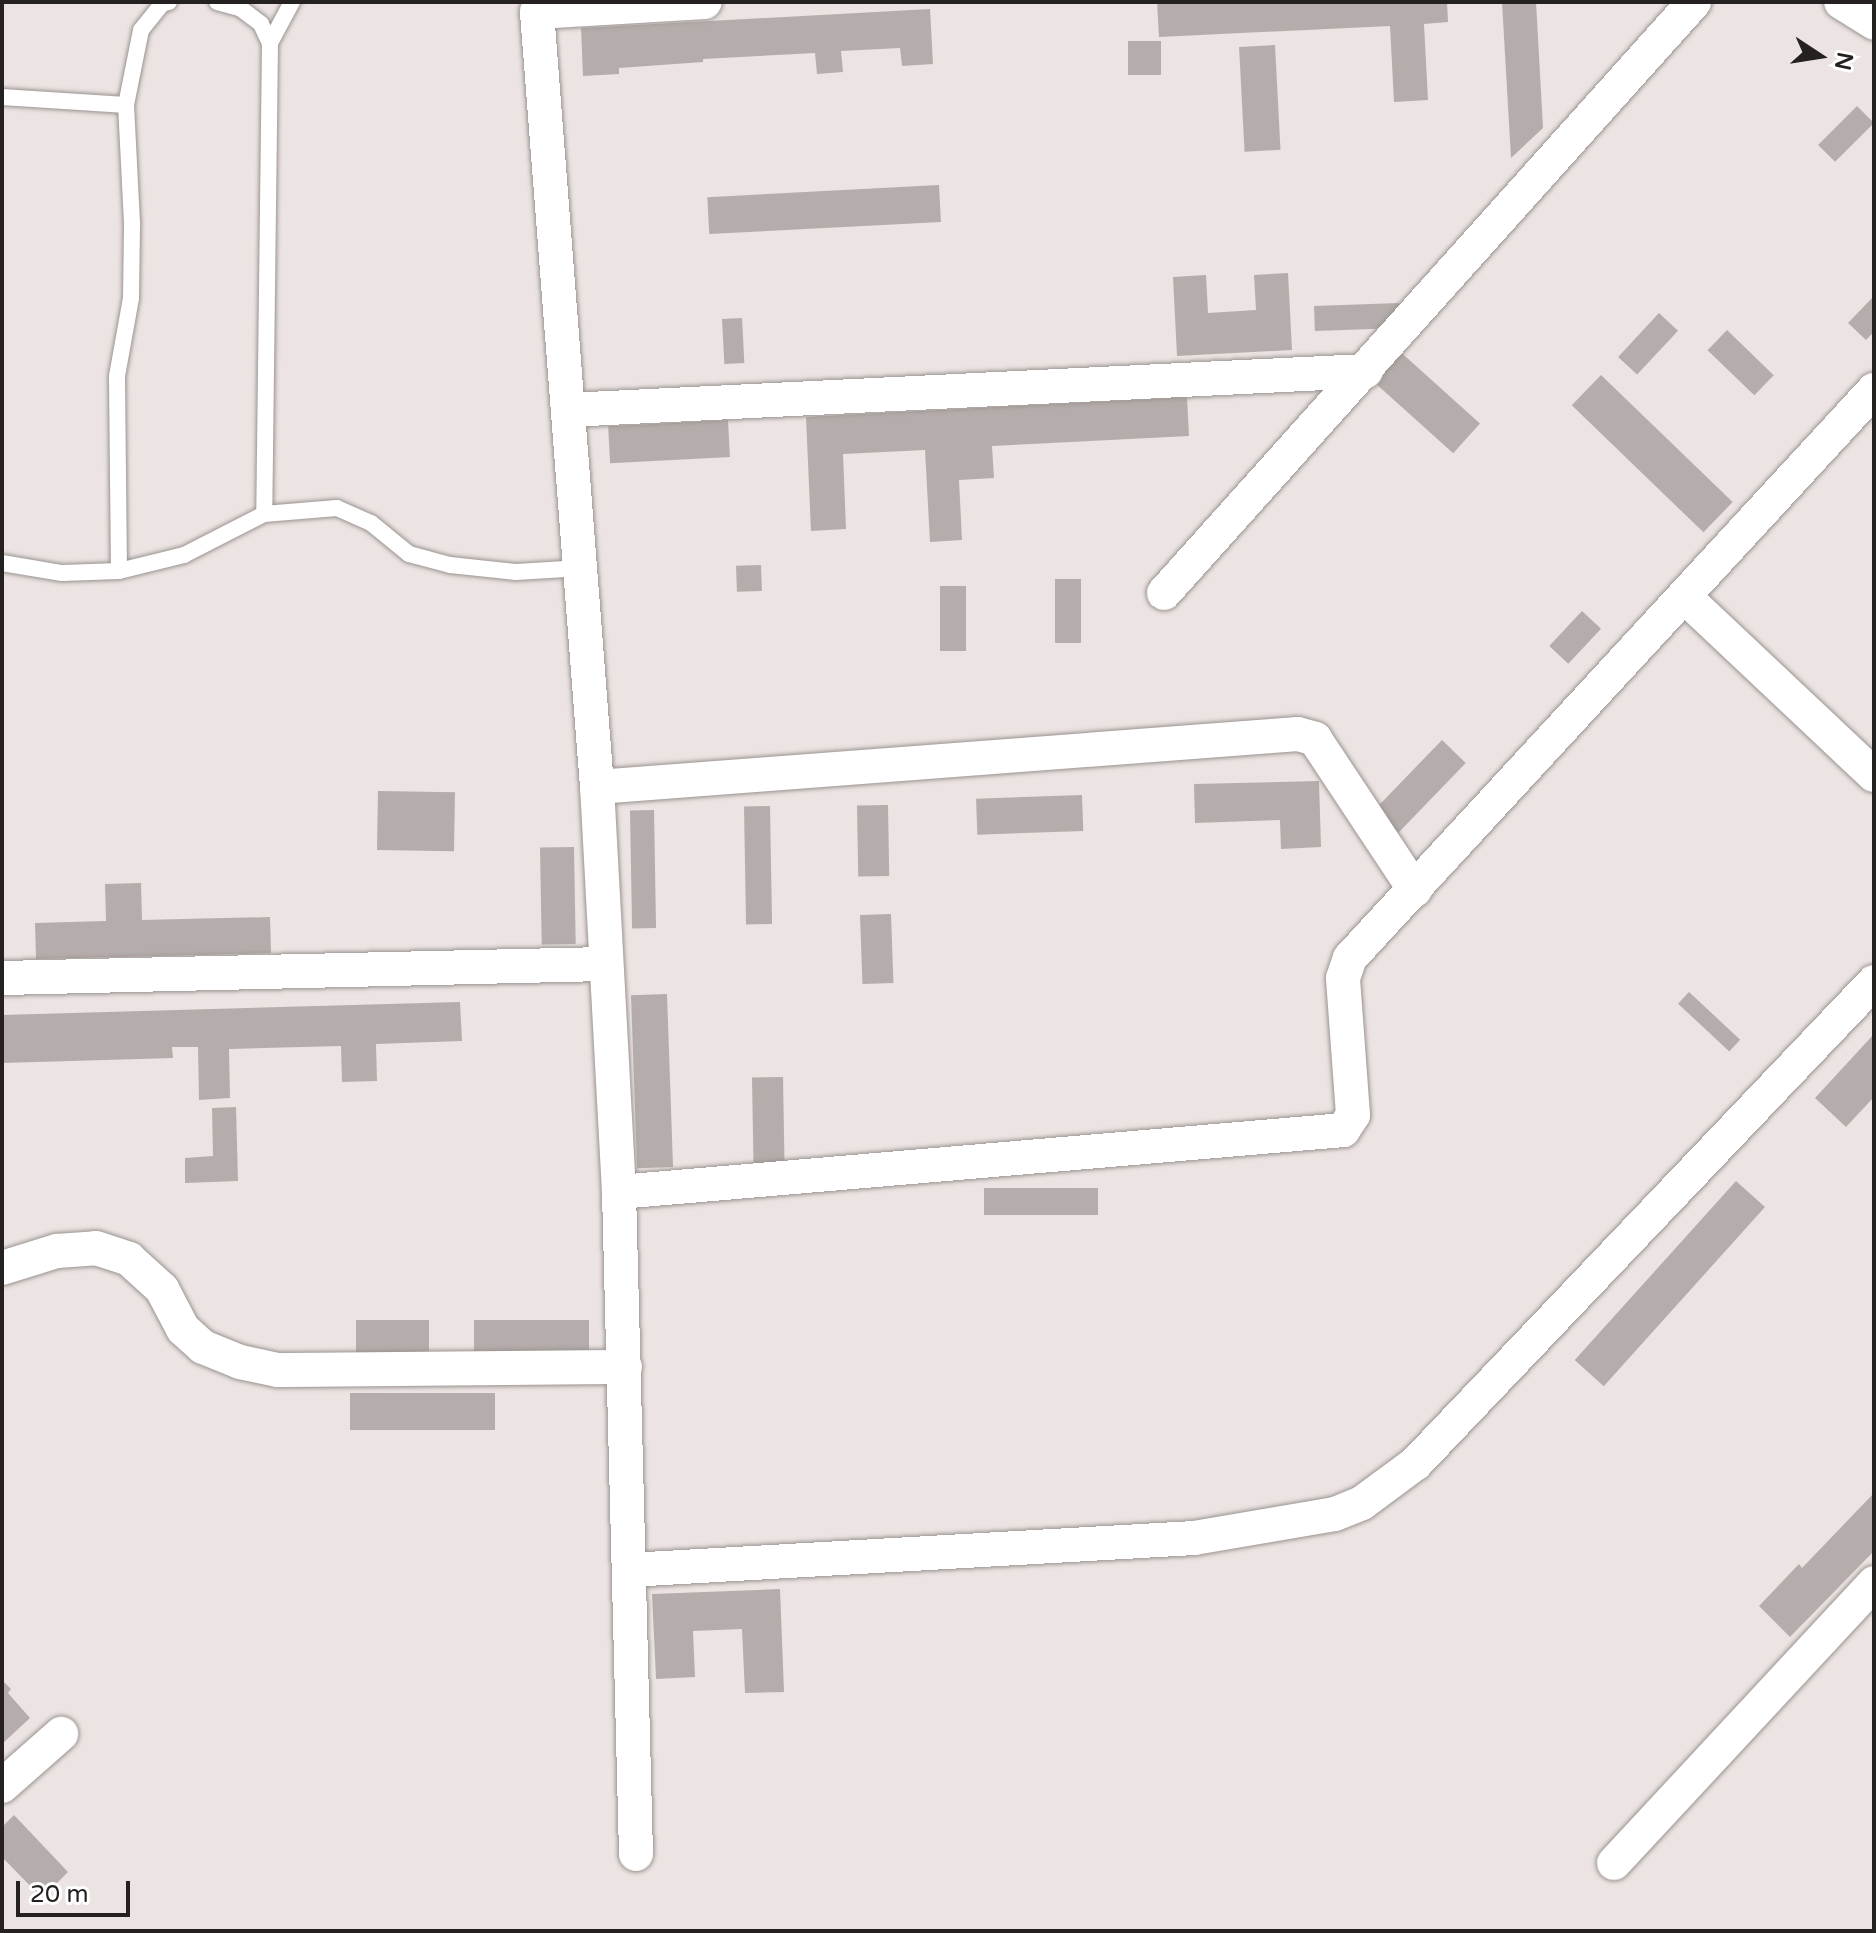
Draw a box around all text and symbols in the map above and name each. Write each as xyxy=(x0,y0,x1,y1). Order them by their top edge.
north arrow xyxy=(1780,16,1860,96)
text: N xyxy=(1829,50,1858,72)
scale bar xyxy=(20,1865,134,1915)
text: 20 m xyxy=(30,1880,88,1909)

